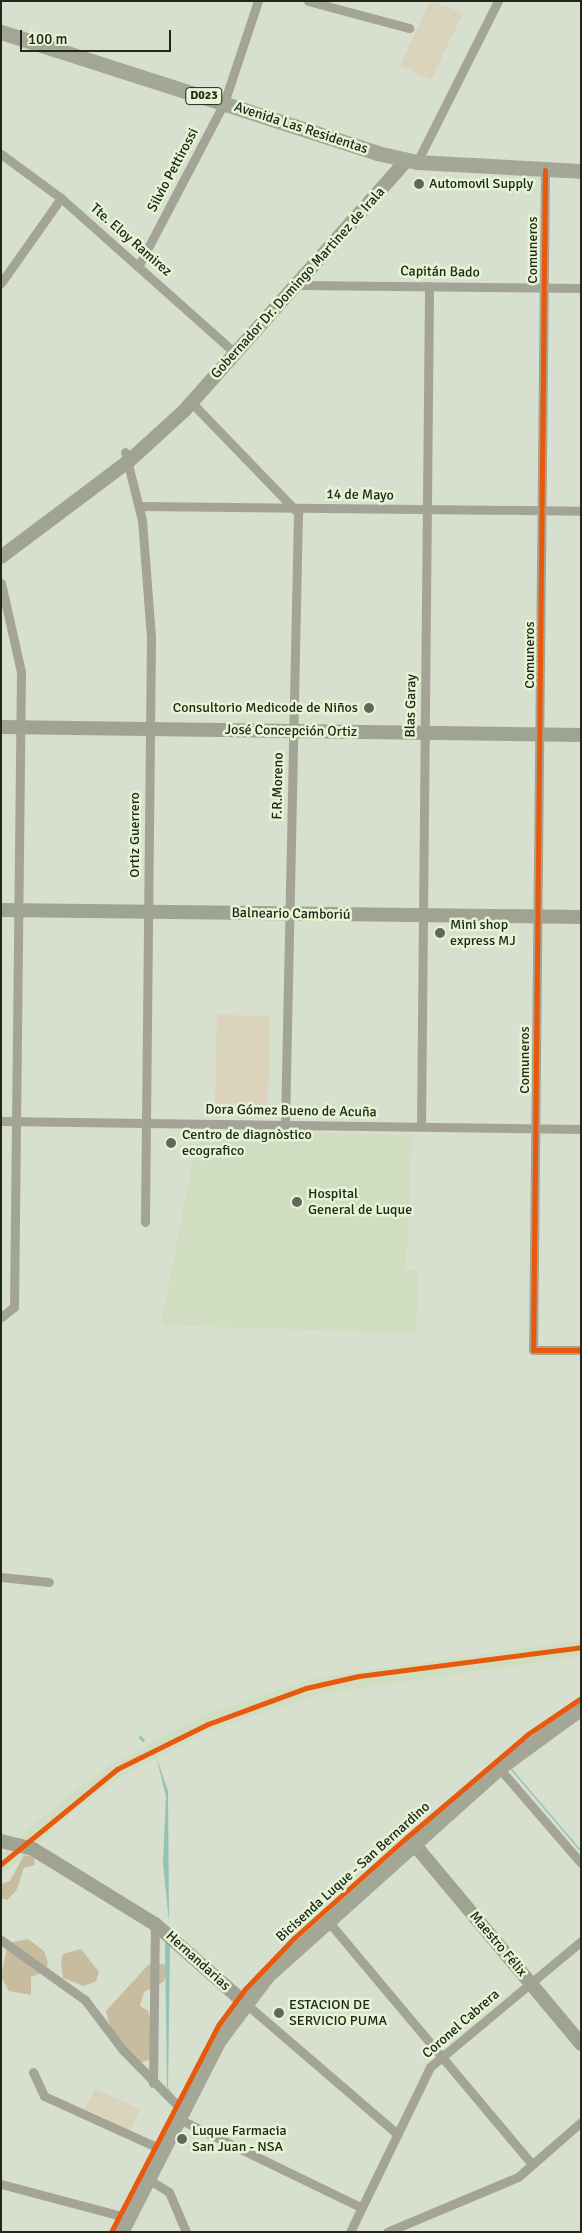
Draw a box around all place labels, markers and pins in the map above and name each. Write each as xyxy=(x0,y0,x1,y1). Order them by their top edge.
place label: Automovil Supply xyxy=(429,176,533,192)
marker: Automovil Supply xyxy=(413,178,425,190)
place label: Consultorio Medicode de Niños xyxy=(173,700,358,716)
marker: Consultorio Medicode de Niños xyxy=(362,701,376,715)
place label: Mini shop express MJ xyxy=(450,917,516,950)
marker: Mini shop express MJ xyxy=(434,927,446,939)
place label: Centro de diagnòstico ecografico xyxy=(182,1127,312,1160)
marker: Centro de diagnòstico ecografico xyxy=(164,1136,178,1150)
place label: Hospital General de Luque xyxy=(308,1186,412,1218)
marker: Hospital General de Luque xyxy=(290,1195,304,1209)
place label: ESTACION DE SERVICIO PUMA xyxy=(289,1997,387,2030)
marker: ESTACION DE SERVICIO PUMA xyxy=(273,2007,285,2019)
place label: Luque Farmacia San Juan - NSA xyxy=(192,2123,287,2156)
marker: Luque Farmacia San Juan - NSA xyxy=(176,2133,188,2145)

